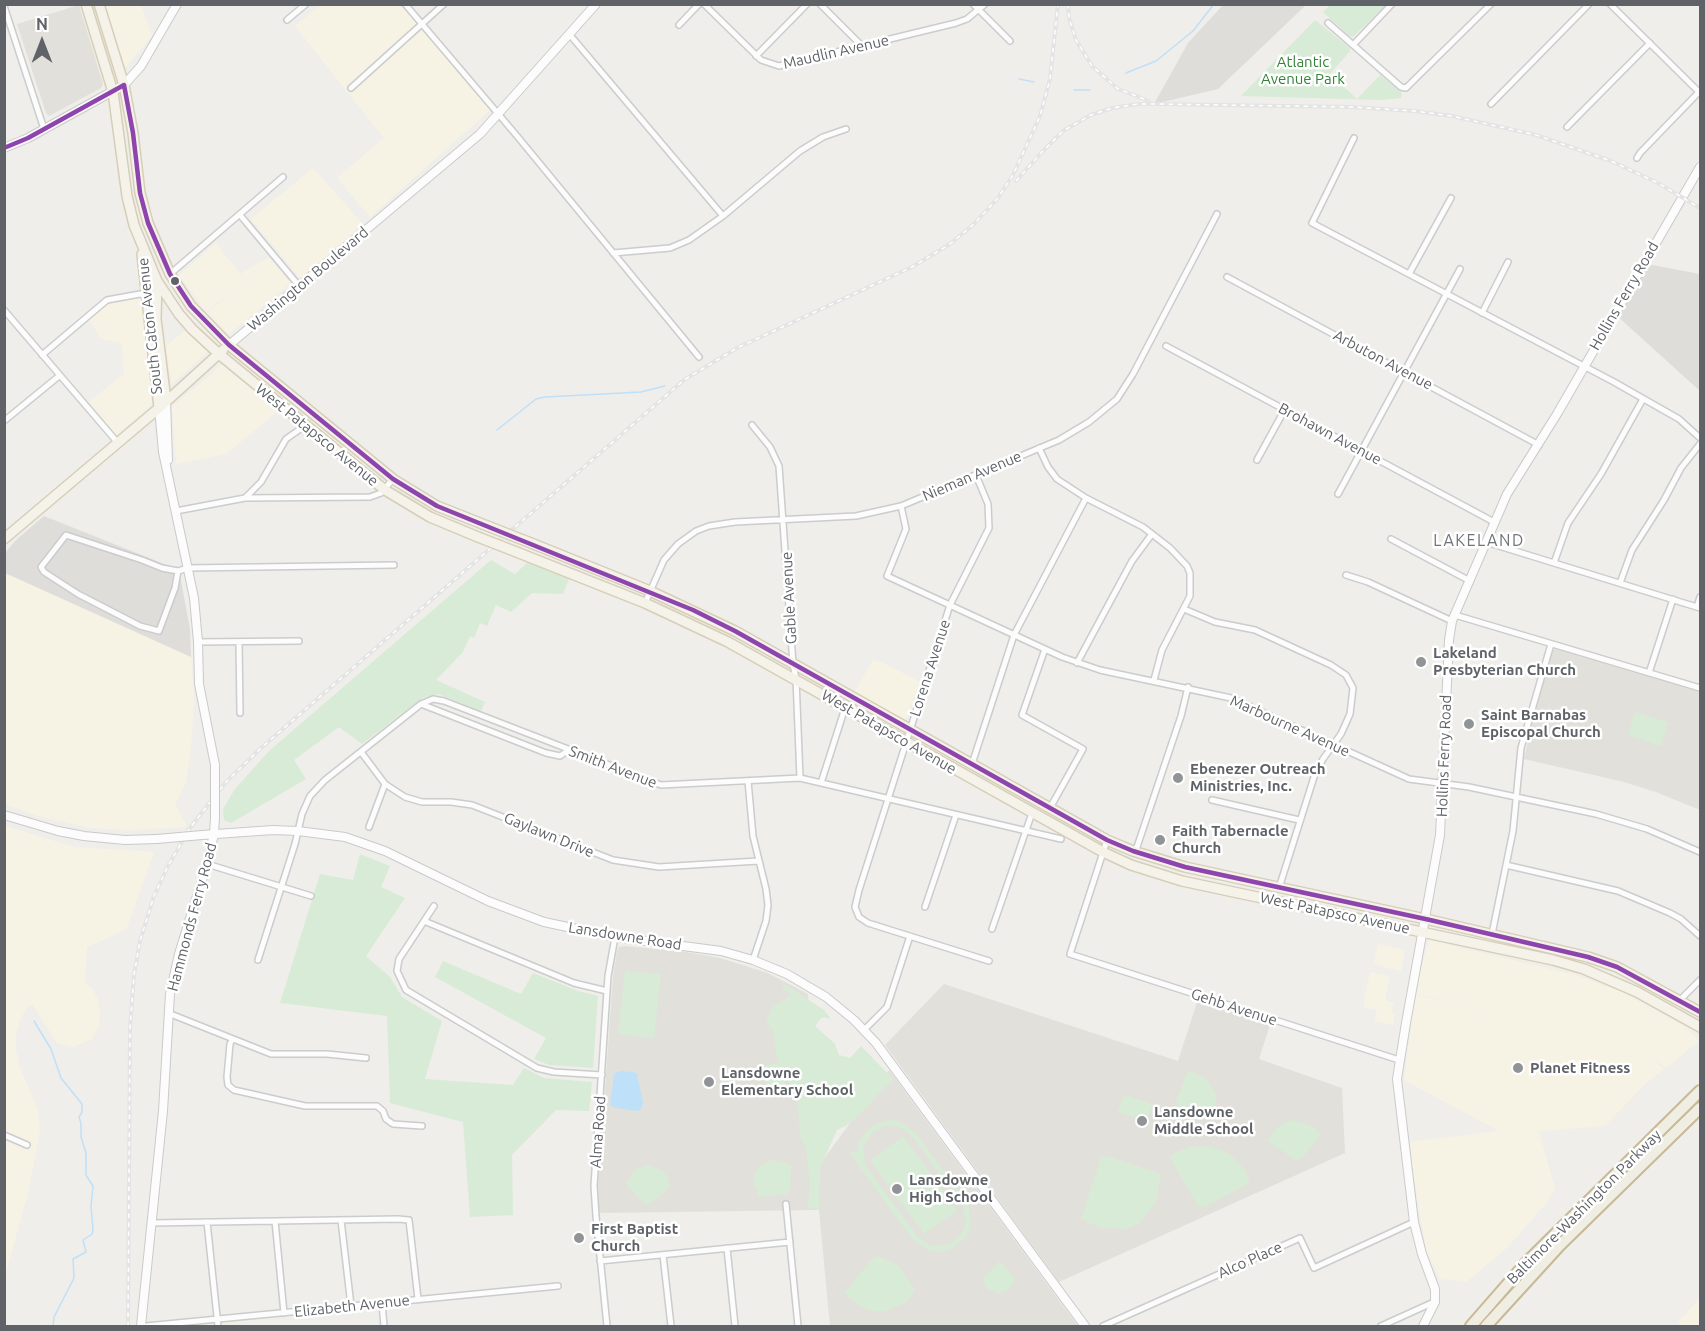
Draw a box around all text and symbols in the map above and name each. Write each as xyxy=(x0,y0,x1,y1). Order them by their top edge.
north arrow xyxy=(12,12,72,72)
text: N xyxy=(36,15,48,33)
street label: Maudlin Avenue xyxy=(781,31,891,73)
park label: Atlantic Avenue Park xyxy=(1261,53,1345,88)
street label: Washington Boulevard xyxy=(244,223,372,335)
street label: Hollins Ferry Road xyxy=(1586,239,1662,353)
street label: South Caton Avenue xyxy=(134,257,166,395)
unlabelled marker xyxy=(169,275,181,287)
street label: Arbuton Avenue xyxy=(1330,326,1436,394)
street label: West Patapsco Avenue xyxy=(252,380,382,490)
street label: Brohawn Avenue xyxy=(1275,399,1385,469)
street label: Nieman Avenue xyxy=(920,447,1024,505)
district label: LAKELAND xyxy=(1433,531,1525,551)
street label: Gable Avenue xyxy=(778,551,800,645)
street label: Lorena Avenue xyxy=(906,617,954,719)
place label: Lakeland Presbyterian Church xyxy=(1433,644,1576,679)
marker: Lakeland Presbyterian Church xyxy=(1414,655,1428,669)
street label: West Patapsco Avenue xyxy=(818,686,960,778)
street label: Marbourne Avenue xyxy=(1227,692,1353,760)
street label: Hollins Ferry Road xyxy=(1433,695,1455,817)
place label: Saint Barnabas Episcopal Church xyxy=(1481,706,1601,741)
marker: Saint Barnabas Episcopal Church xyxy=(1462,717,1476,731)
street label: Smith Avenue xyxy=(566,742,660,792)
place label: Ebenezer Outreach Ministries, Inc. xyxy=(1190,760,1325,795)
marker: Ebenezer Outreach Ministries, Inc. xyxy=(1171,771,1185,785)
street label: Gaylawn Drive xyxy=(501,809,597,861)
place label: Faith Tabernacle Church xyxy=(1172,822,1289,857)
marker: Faith Tabernacle Church xyxy=(1153,833,1167,847)
street label: Hammonds Ferry Road xyxy=(163,841,221,993)
street label: West Patapsco Avenue xyxy=(1258,888,1412,938)
street label: Lansdowne Road xyxy=(567,918,683,954)
street label: Gehb Avenue xyxy=(1189,985,1279,1029)
place label: Planet Fitness xyxy=(1530,1059,1630,1077)
marker: Planet Fitness xyxy=(1511,1061,1525,1075)
place label: Lansdowne Elementary School xyxy=(721,1064,853,1099)
marker: Lansdowne Elementary School xyxy=(702,1075,716,1089)
street label: Alma Road xyxy=(586,1095,610,1169)
place label: Lansdowne Middle School xyxy=(1154,1103,1253,1138)
marker: Lansdowne Middle School xyxy=(1135,1114,1149,1128)
street label: Baltimore-Washington Parkway xyxy=(1503,1126,1665,1288)
place label: Lansdowne High School xyxy=(909,1171,992,1206)
marker: Lansdowne High School xyxy=(890,1182,904,1196)
place label: First Baptist Church xyxy=(591,1220,678,1255)
marker: First Baptist Church xyxy=(572,1231,586,1245)
street label: Alco Place xyxy=(1215,1238,1285,1282)
street label: Elizabeth Avenue xyxy=(293,1291,411,1321)

